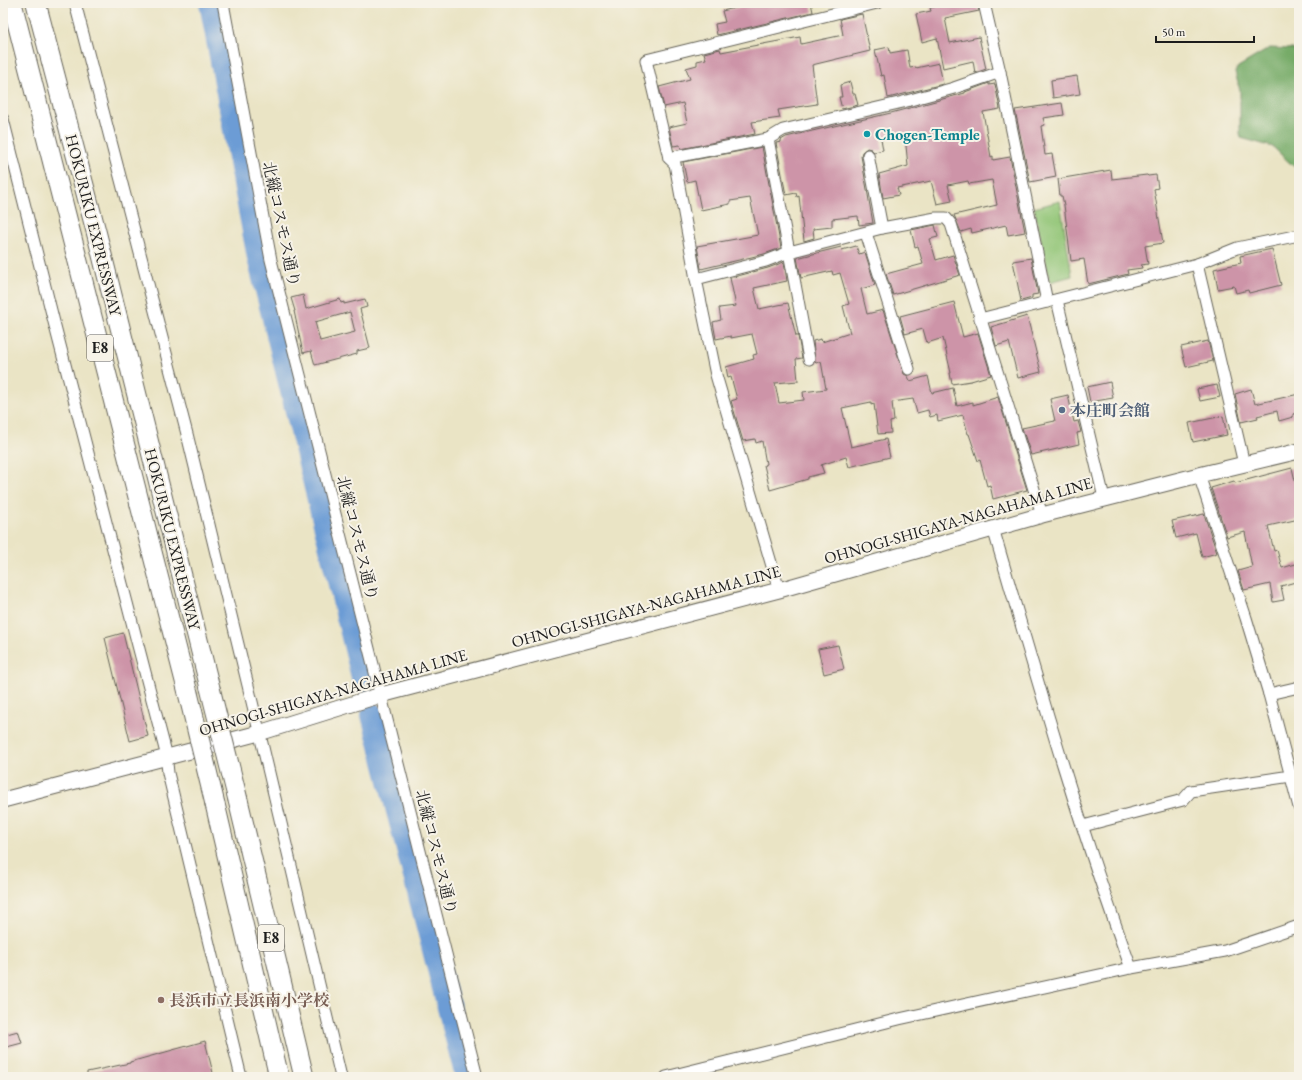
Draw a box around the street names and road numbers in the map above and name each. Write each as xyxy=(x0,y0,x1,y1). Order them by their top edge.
street label: HOKURIKU EXPRESSWAY xyxy=(61,132,126,319)
street label: 北縦コスモス通り xyxy=(258,159,305,289)
road number: E8 xyxy=(87,335,113,361)
street label: HOKURIKU EXPRESSWAY xyxy=(140,446,205,633)
street label: OHNOGI-SHIGAYA-NAGAHAMA LINE xyxy=(822,472,1095,569)
street label: 北縦コスモス通り xyxy=(332,473,383,603)
street label: OHNOGI-SHIGAYA-NAGAHAMA LINE xyxy=(509,560,783,653)
street label: OHNOGI-SHIGAYA-NAGAHAMA LINE xyxy=(197,644,470,741)
street label: 北縦コスモス通り xyxy=(411,787,462,917)
road number: E8 xyxy=(258,925,284,951)

